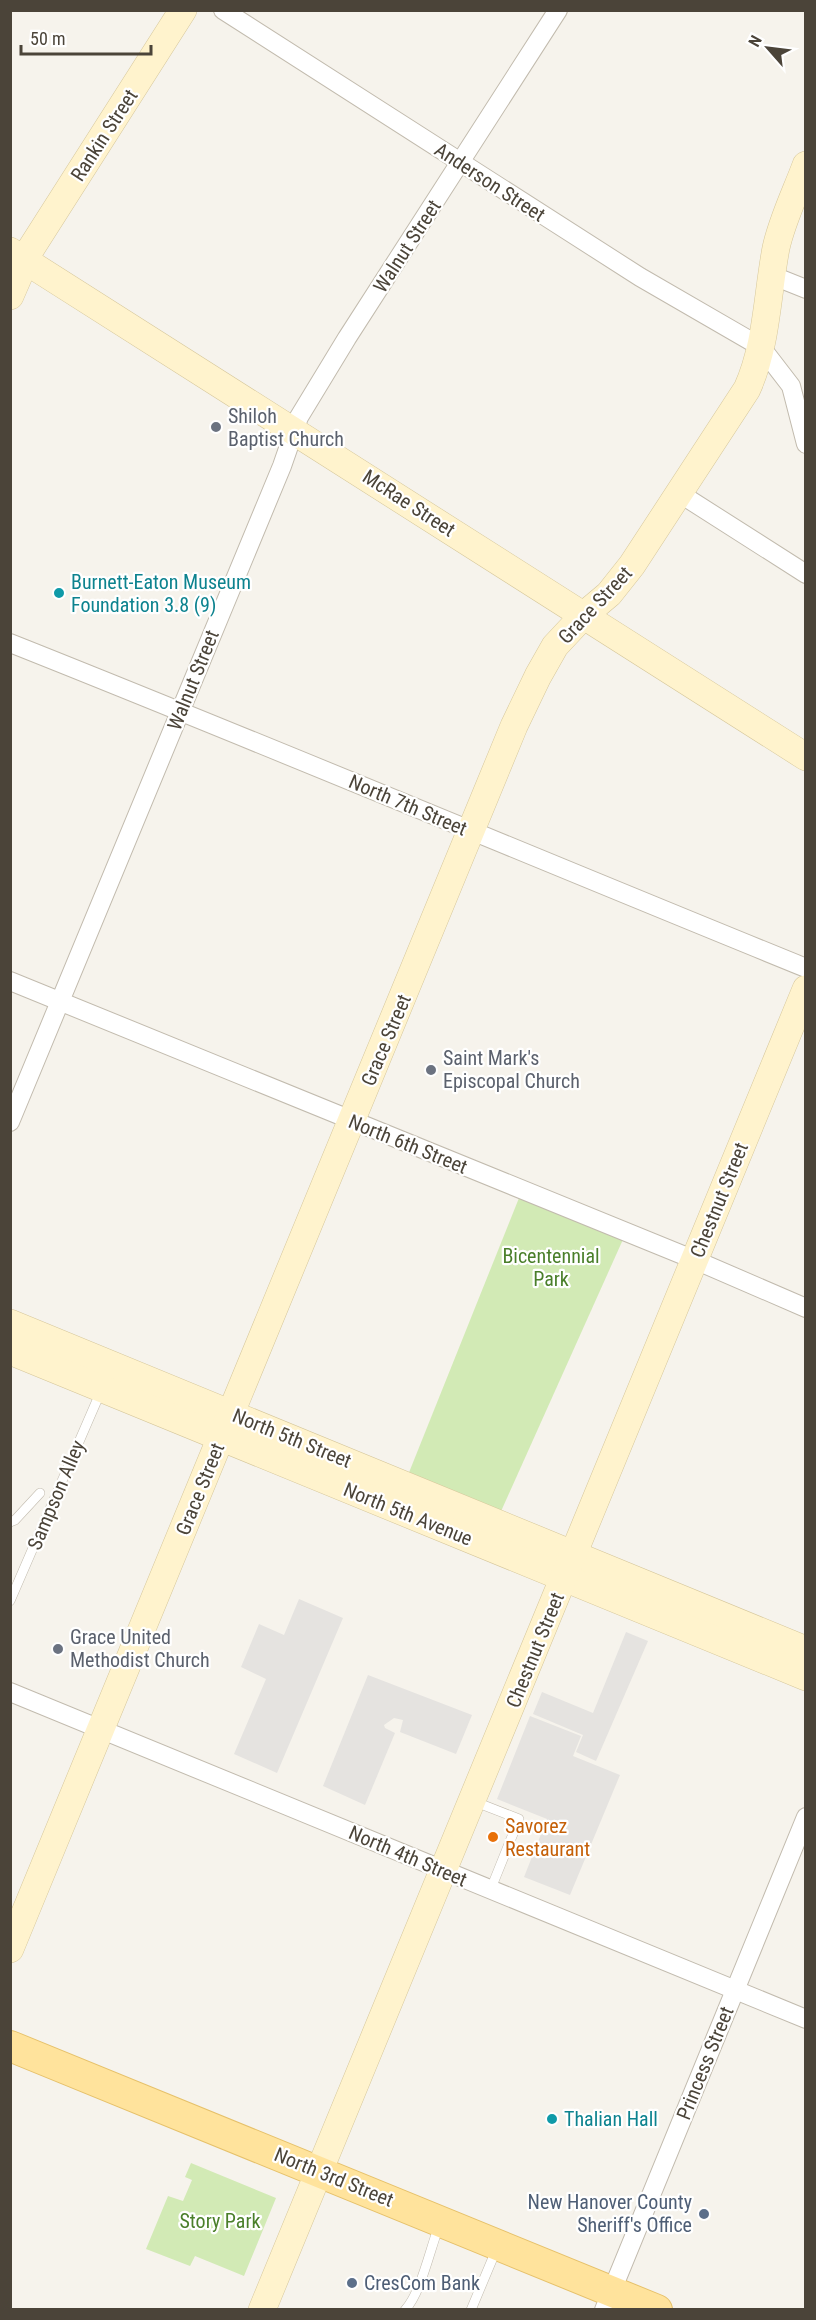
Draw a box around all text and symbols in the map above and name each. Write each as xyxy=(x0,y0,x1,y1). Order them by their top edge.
scale bar xyxy=(21,18,152,56)
north arrow xyxy=(738,18,798,78)
text: 50 m xyxy=(30,28,65,49)
text: N xyxy=(745,32,766,50)
street label: Rankin Street xyxy=(65,85,143,185)
street label: Anderson Street xyxy=(430,137,550,227)
street label: Walnut Street xyxy=(368,195,446,297)
place label: Shiloh Baptist Church xyxy=(228,404,344,451)
marker: Shiloh Baptist Church xyxy=(209,420,223,434)
street label: McRae Street xyxy=(358,464,460,542)
street label: Grace Street xyxy=(553,561,637,649)
place label: Burnett-Eaton Museum Foundation 3.8 (9) xyxy=(71,570,251,617)
marker: Burnett-Eaton Museum Foundation 3.8 (9) xyxy=(52,586,66,600)
street label: Walnut Street xyxy=(162,626,224,734)
street label: North 7th Street xyxy=(345,769,471,841)
street label: Grace Street xyxy=(356,991,416,1089)
place label: Saint Mark's Episcopal Church xyxy=(443,1046,580,1093)
marker: Saint Mark's Episcopal Church xyxy=(424,1063,438,1077)
street label: North 6th Street xyxy=(345,1109,471,1179)
street label: Chestnut Street xyxy=(685,1139,753,1261)
park label: Bicentennial Park xyxy=(502,1244,600,1291)
street label: North 5th Street xyxy=(229,1403,355,1473)
street label: Sampson Alley xyxy=(22,1437,90,1553)
street label: Grace Street xyxy=(171,1439,229,1539)
street label: North 5th Avenue xyxy=(340,1477,476,1551)
street label: Chestnut Street xyxy=(501,1589,569,1711)
place label: Grace United Methodist Church xyxy=(70,1625,210,1672)
marker: Grace United Methodist Church xyxy=(51,1642,65,1656)
place label: Savorez Restaurant xyxy=(505,1814,590,1861)
street label: North 4th Street xyxy=(345,1820,471,1892)
marker: Savorez Restaurant xyxy=(486,1830,500,1844)
street label: Princess Street xyxy=(671,2003,739,2123)
place label: Thalian Hall xyxy=(564,2107,658,2131)
marker: Thalian Hall xyxy=(545,2112,559,2126)
street label: North 3rd Street xyxy=(271,2142,397,2212)
place label: New Hanover County Sheriff's Office xyxy=(528,2190,692,2237)
marker: New Hanover County Sheriff's Office xyxy=(697,2207,711,2221)
park label: Story Park xyxy=(180,2209,261,2233)
place label: CresCom Bank xyxy=(364,2271,480,2295)
marker: CresCom Bank xyxy=(345,2276,359,2290)

